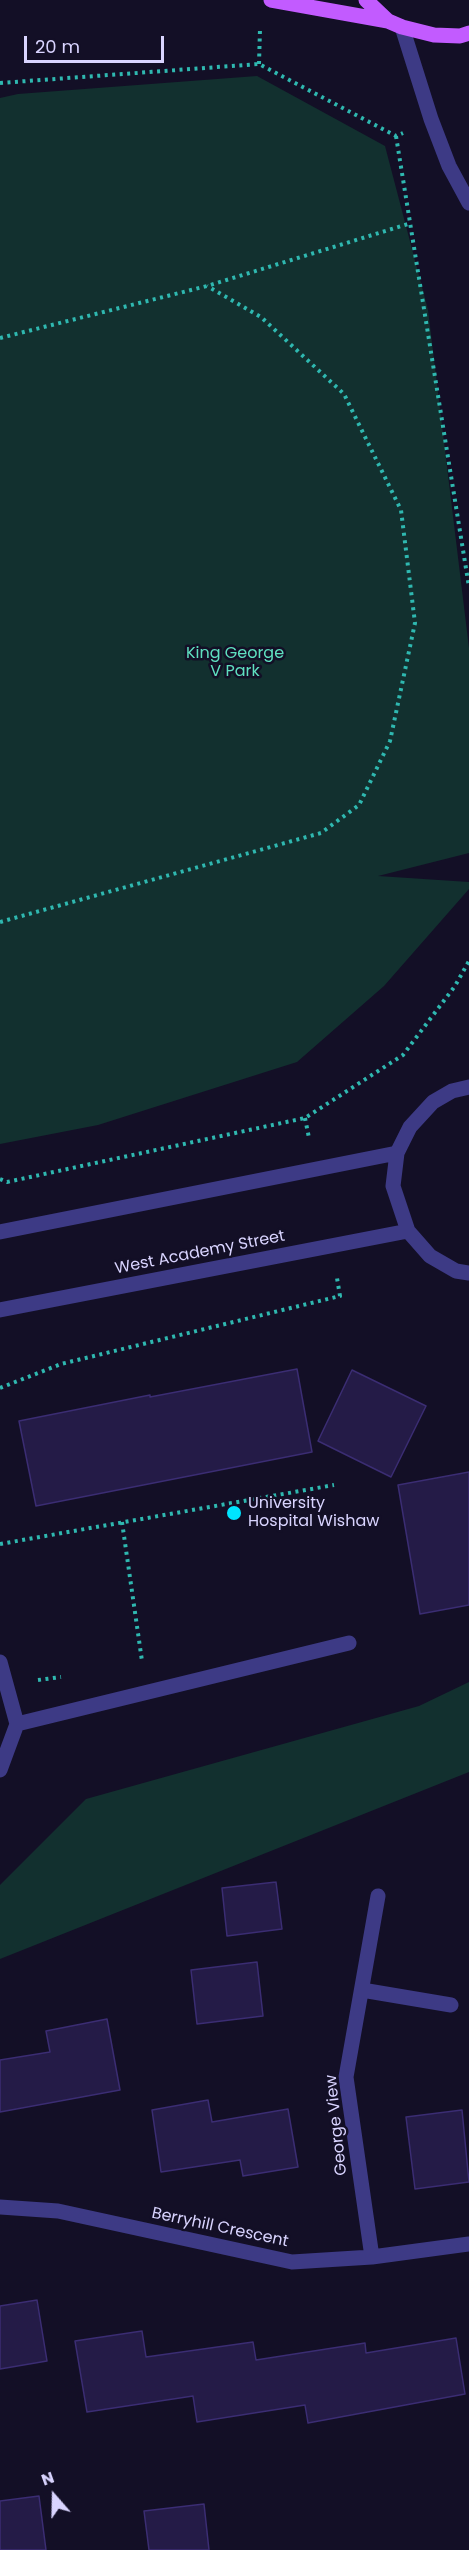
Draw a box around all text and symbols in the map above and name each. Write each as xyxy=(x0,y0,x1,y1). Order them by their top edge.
scale bar xyxy=(27,24,166,62)
text: 20 m xyxy=(35,34,80,59)
park label: King George V Park xyxy=(186,644,284,682)
street label: West Academy Street xyxy=(113,1227,287,1279)
place label: University Hospital Wishaw xyxy=(248,1494,379,1532)
marker: University Hospital Wishaw xyxy=(225,1504,243,1522)
street label: George View xyxy=(322,2074,352,2176)
street label: Berryhill Crescent xyxy=(150,2204,290,2252)
north arrow xyxy=(24,2466,84,2526)
text: N xyxy=(38,2466,57,2491)

